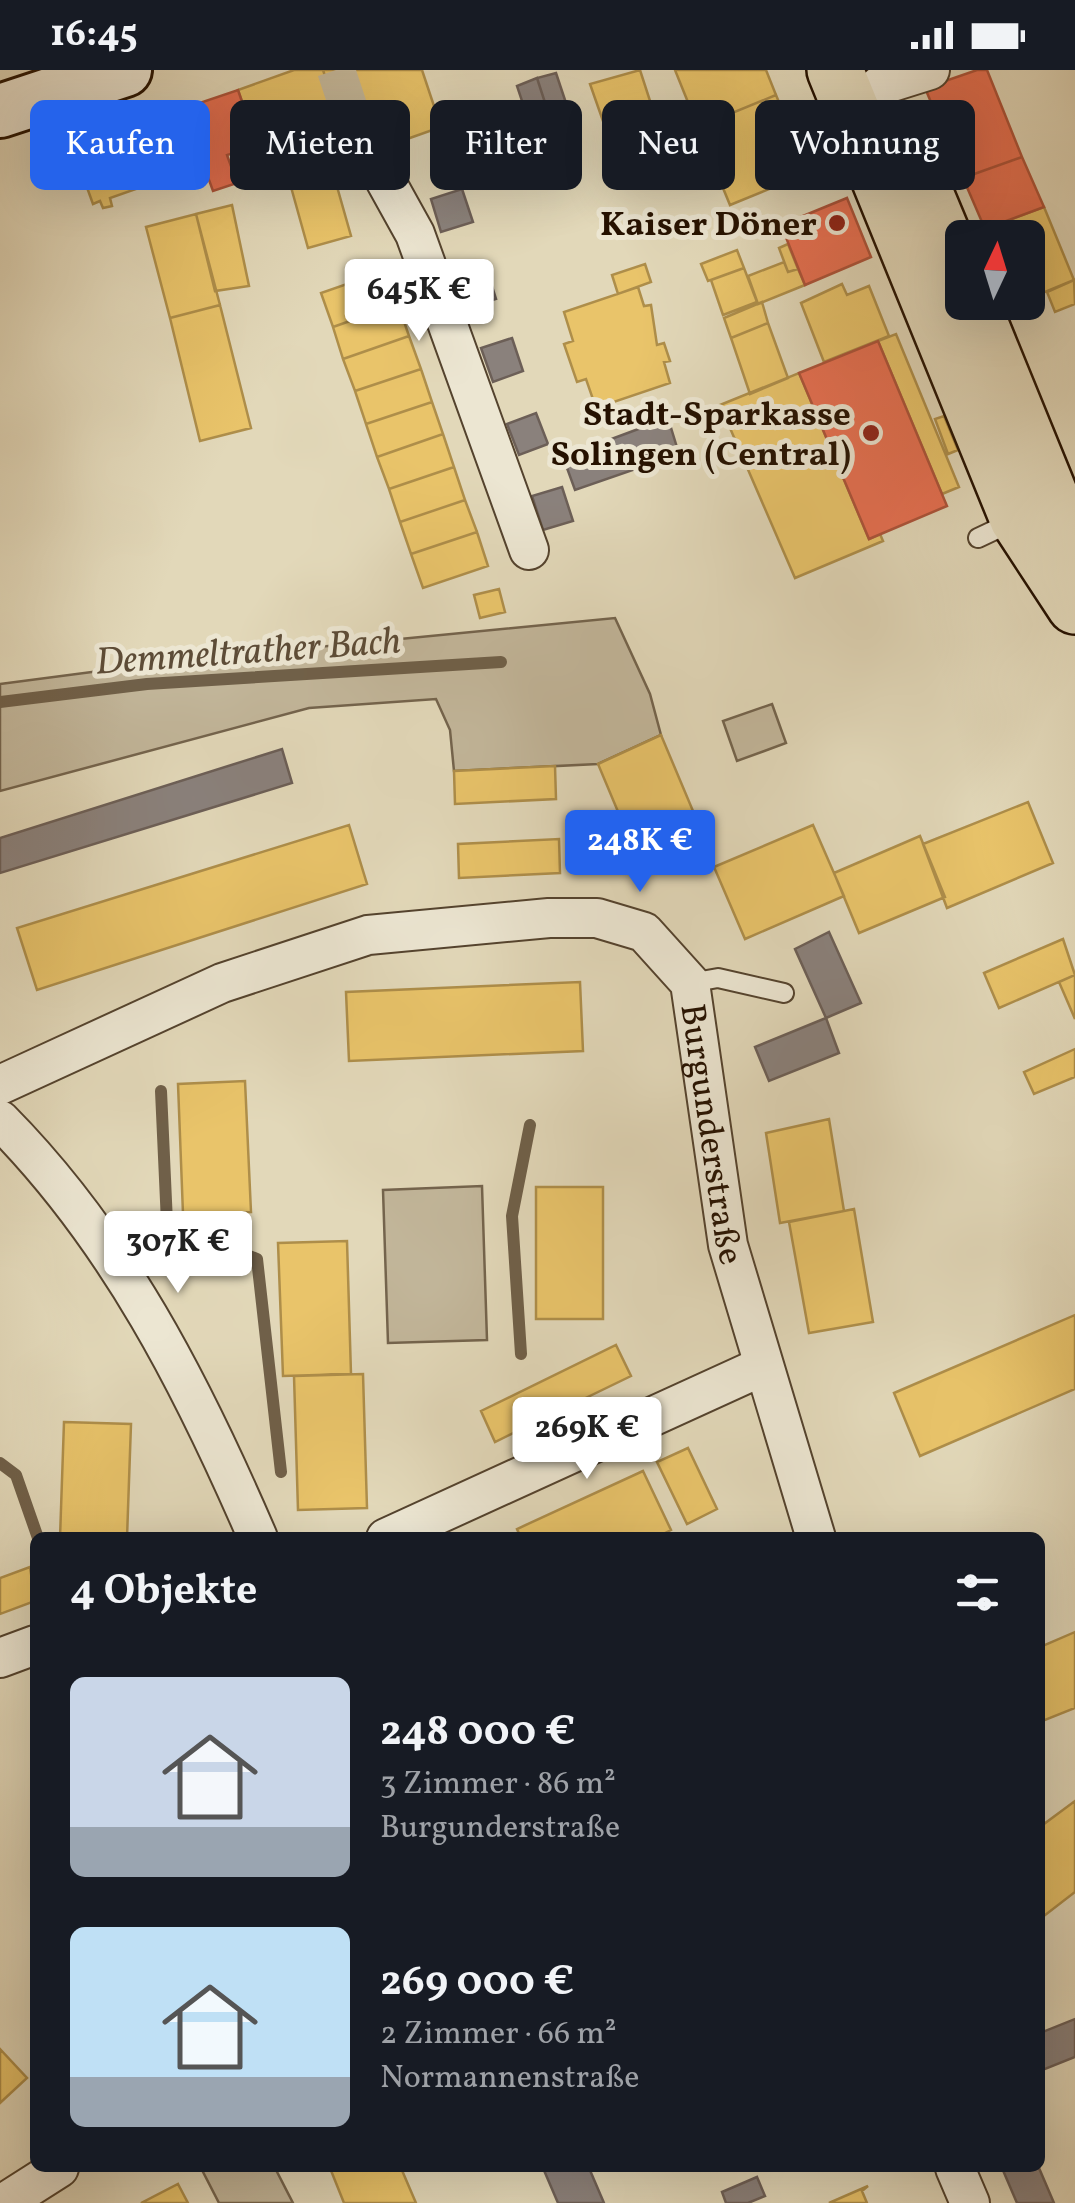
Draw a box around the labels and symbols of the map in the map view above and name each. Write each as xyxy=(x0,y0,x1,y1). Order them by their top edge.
place label: Kaiser Döner xyxy=(600,202,817,250)
marker: Kaiser Döner xyxy=(826,212,848,234)
north arrow xyxy=(945,220,1045,320)
pin: 645K € xyxy=(338,259,500,344)
place label: Stadt-Sparkasse Solingen (Central) xyxy=(551,392,851,480)
marker: Stadt-Sparkasse Solingen (Central) xyxy=(860,422,882,444)
water label: Demmeltrather Bach xyxy=(94,616,403,691)
pin: 248K € xyxy=(559,810,721,895)
street label: Burgunderstraße xyxy=(666,1001,754,1271)
pin: 307K € xyxy=(97,1211,259,1296)
pin: 269K € xyxy=(506,1397,668,1482)

